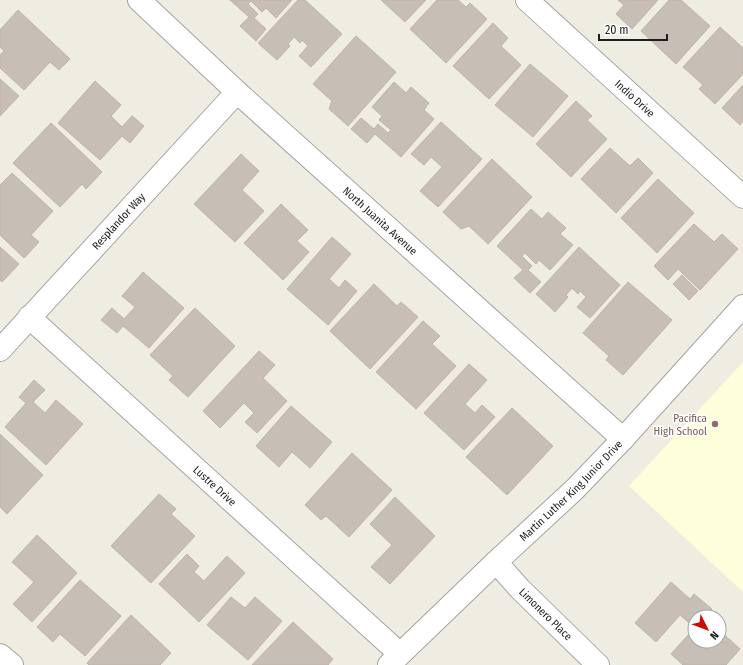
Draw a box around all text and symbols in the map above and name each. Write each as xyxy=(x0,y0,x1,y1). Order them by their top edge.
scale bar xyxy=(599,16,667,42)
text: 20 m xyxy=(605,23,629,37)
street label: Indio Drive xyxy=(612,77,657,120)
street label: North Juanita Avenue xyxy=(340,184,420,258)
street label: Resplandor Way xyxy=(89,190,148,252)
place label: Pacifica High School xyxy=(654,412,707,438)
marker: Pacifica High School xyxy=(710,419,720,429)
street label: Martin Luther King Junior Drive xyxy=(517,437,625,544)
street label: Lustre Drive xyxy=(191,463,239,509)
street label: Limonero Place xyxy=(516,585,575,643)
north arrow xyxy=(687,609,727,649)
text: N xyxy=(707,629,721,642)

